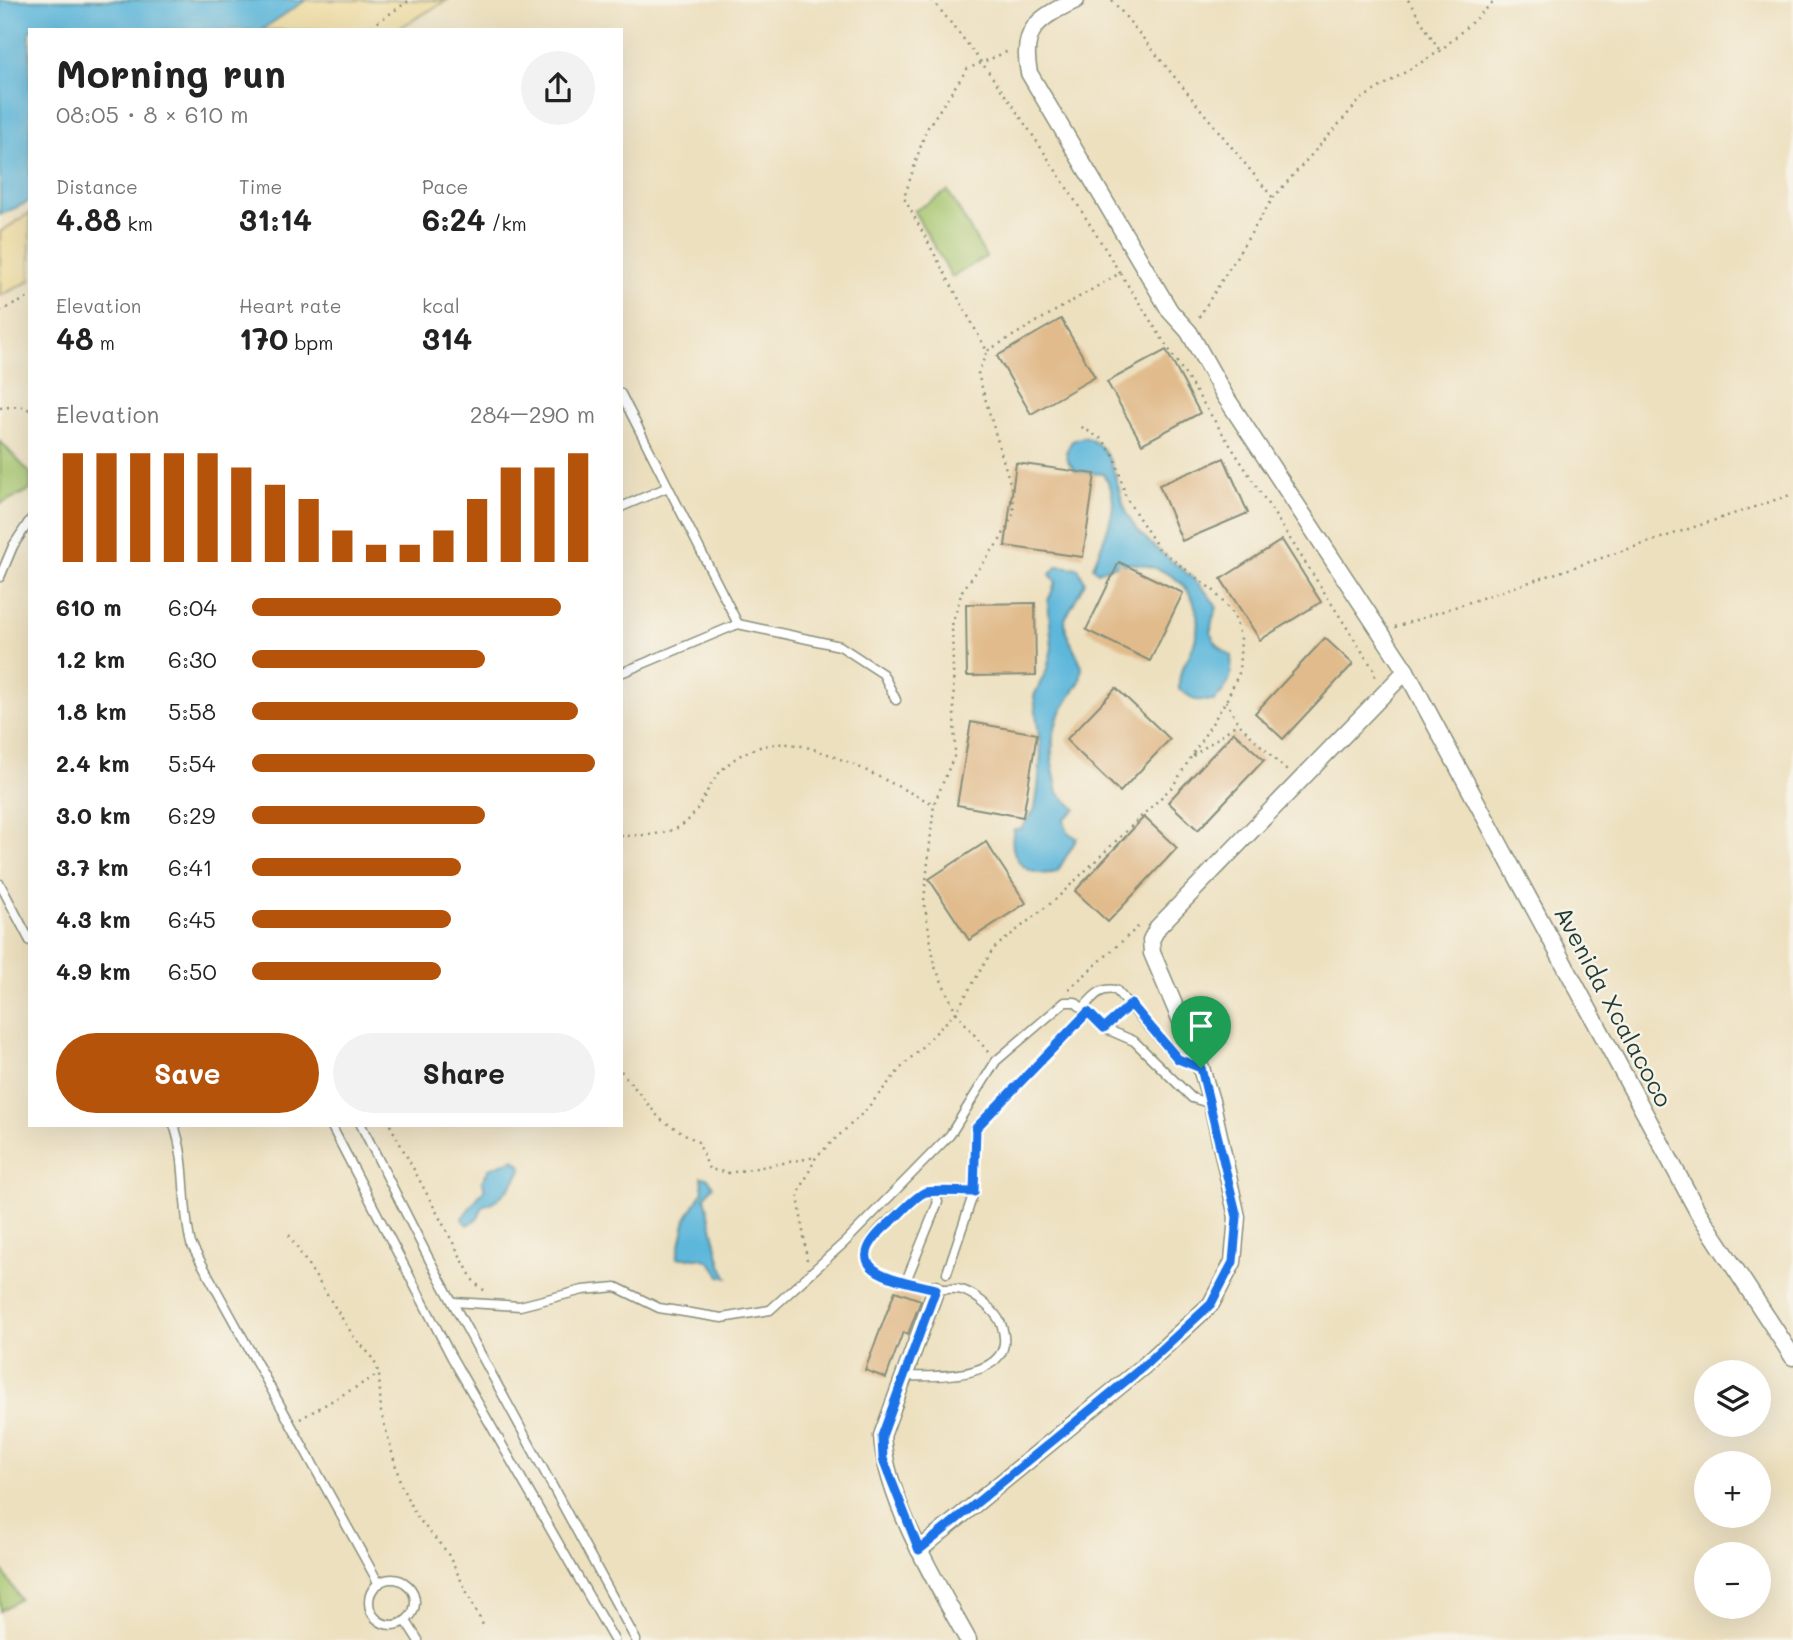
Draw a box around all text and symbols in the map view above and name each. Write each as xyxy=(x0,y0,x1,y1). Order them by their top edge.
text: Morning run xyxy=(56,48,286,98)
button: share xyxy=(521,51,595,125)
text: 08:05 · 8 × 610 m xyxy=(56,99,249,129)
text: Distance xyxy=(56,174,138,199)
text: Time xyxy=(239,174,282,199)
text: Pace xyxy=(422,174,468,199)
text: 4.88 xyxy=(56,199,121,239)
text: 31:14 xyxy=(239,199,312,239)
text: 6:24 xyxy=(422,199,485,239)
text: km xyxy=(121,211,153,236)
text: /km xyxy=(485,211,527,236)
text: Elevation xyxy=(56,293,141,318)
text: Heart rate xyxy=(239,293,342,318)
text: kcal xyxy=(422,293,460,318)
text: 48 xyxy=(56,318,94,358)
text: 170 xyxy=(239,318,288,358)
text: 314 xyxy=(422,318,472,358)
text: m xyxy=(94,330,115,355)
text: bpm xyxy=(288,330,333,355)
text: Elevation xyxy=(56,399,159,429)
text: 284–290 m xyxy=(470,399,595,429)
text: 610 m xyxy=(56,592,121,622)
text: 6:04 xyxy=(168,592,217,622)
text: 1.2 km xyxy=(56,644,125,674)
text: 6:30 xyxy=(168,644,217,674)
text: 1.8 km xyxy=(56,696,126,726)
text: 5:58 xyxy=(168,696,216,726)
text: 2.4 km xyxy=(56,748,129,778)
text: 5:54 xyxy=(168,748,215,778)
text: 3.0 km xyxy=(56,800,131,830)
text: 6:29 xyxy=(168,800,215,830)
text: 3.7 km xyxy=(56,852,129,882)
text: 6:41 xyxy=(168,852,213,882)
street label: Avenida Xcalacoco xyxy=(1548,901,1680,1112)
text: 4.3 km xyxy=(56,904,130,934)
text: 6:45 xyxy=(168,904,216,934)
text: 4.9 km xyxy=(56,956,130,986)
text: 6:50 xyxy=(168,956,217,986)
pin xyxy=(1171,996,1231,1068)
icon: arrive xyxy=(1182,1007,1220,1045)
button: Save xyxy=(56,1033,319,1113)
button: Share xyxy=(333,1033,595,1113)
map controls xyxy=(1694,1360,1771,1619)
button: layers xyxy=(1694,1360,1771,1437)
button: + xyxy=(1694,1451,1771,1528)
button: − xyxy=(1694,1542,1771,1619)

